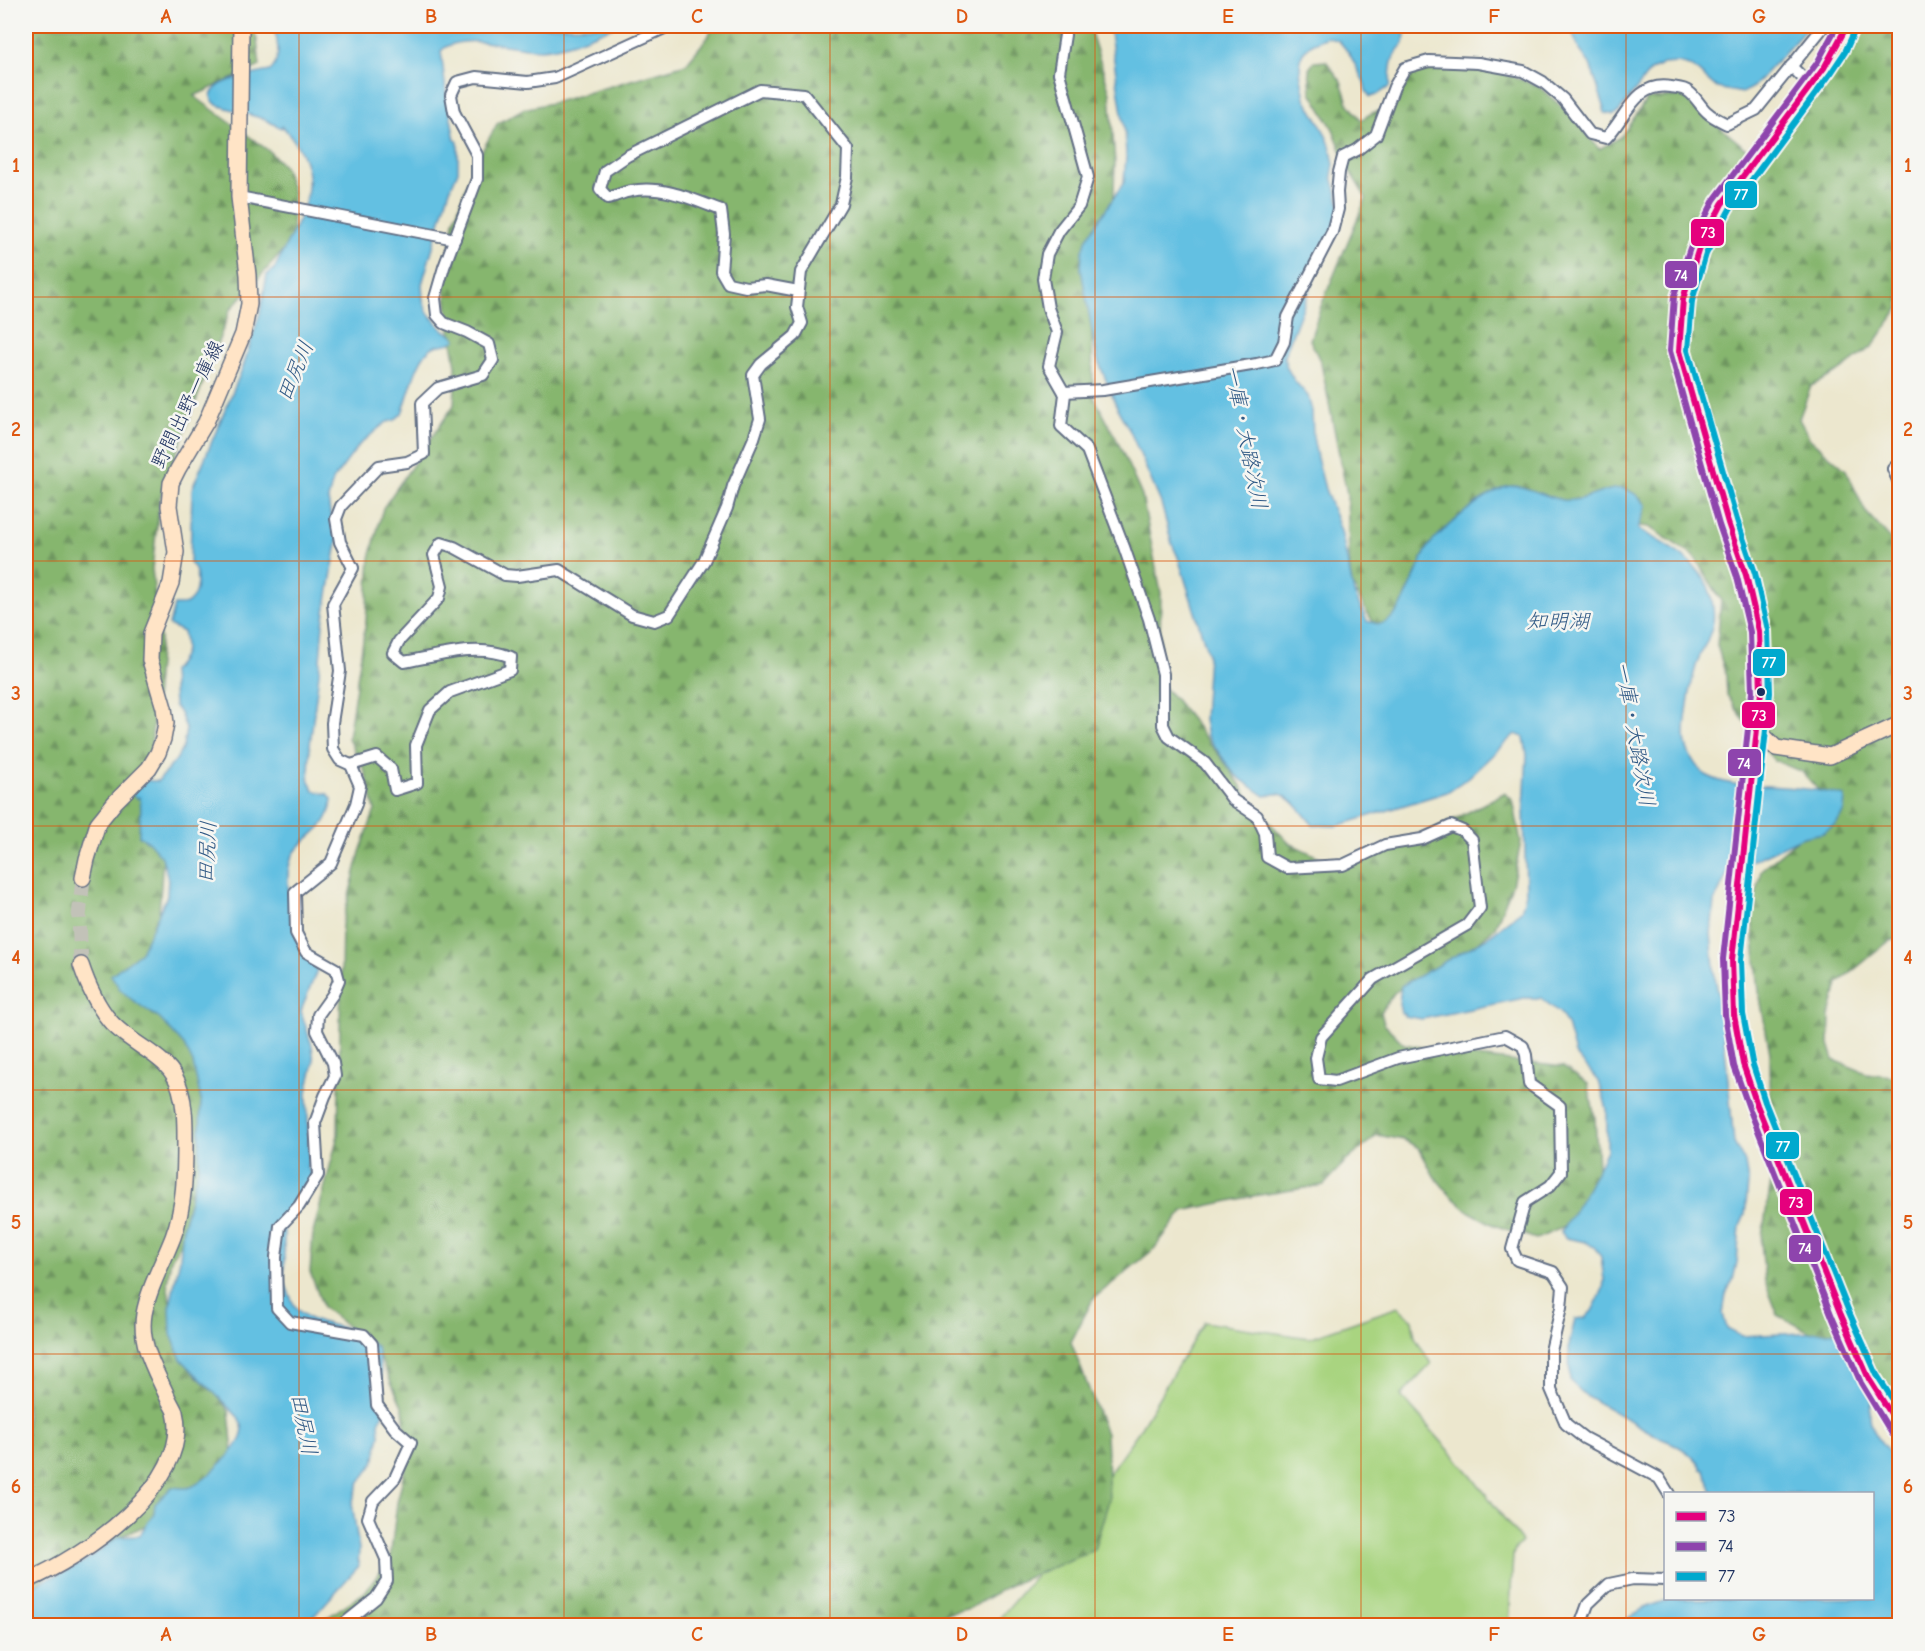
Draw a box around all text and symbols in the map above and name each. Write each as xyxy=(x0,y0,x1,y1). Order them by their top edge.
text: A xyxy=(160,5,172,28)
text: B xyxy=(425,5,437,28)
text: C xyxy=(691,5,703,28)
text: D xyxy=(956,5,968,28)
text: E xyxy=(1222,5,1234,28)
text: F xyxy=(1488,5,1500,28)
text: G xyxy=(1752,5,1766,28)
text: 1 xyxy=(12,154,20,177)
text: 1 xyxy=(1904,154,1912,177)
line badge: 77 xyxy=(1724,180,1758,209)
text: 77 xyxy=(1734,186,1749,204)
line badge: 73 xyxy=(1690,218,1725,247)
text: 73 xyxy=(1700,224,1716,242)
line badge: 74 xyxy=(1664,260,1698,289)
text: 74 xyxy=(1674,267,1688,285)
street label: 野間出野一庫線 xyxy=(146,336,228,472)
water label: 田尻川 xyxy=(272,337,318,405)
water label: 一庫・大路次川 xyxy=(1220,363,1272,511)
text: 2 xyxy=(11,418,21,441)
text: 2 xyxy=(1903,418,1913,441)
water label: 知明湖 xyxy=(1527,609,1591,633)
line badge: 77 xyxy=(1752,648,1786,677)
text: 77 xyxy=(1762,654,1777,672)
water label: 一庫・大路次川 xyxy=(1610,660,1660,808)
text: 3 xyxy=(11,682,21,705)
text: 3 xyxy=(1903,682,1913,705)
unlabelled marker xyxy=(1755,686,1767,698)
line badge: 73 xyxy=(1741,701,1776,729)
text: 73 xyxy=(1751,707,1767,725)
line badge: 74 xyxy=(1727,748,1762,777)
text: 74 xyxy=(1737,755,1751,773)
water label: 田尻川 xyxy=(193,820,221,884)
text: 4 xyxy=(11,946,21,969)
text: 4 xyxy=(1903,946,1913,969)
line badge: 77 xyxy=(1765,1131,1800,1160)
text: 77 xyxy=(1776,1138,1791,1156)
line badge: 73 xyxy=(1779,1188,1813,1216)
text: 73 xyxy=(1788,1194,1804,1212)
text: 5 xyxy=(11,1211,21,1234)
text: 5 xyxy=(1903,1211,1913,1234)
line badge: 74 xyxy=(1788,1234,1822,1263)
text: 74 xyxy=(1798,1240,1812,1258)
water label: 田尻川 xyxy=(286,1391,322,1457)
text: 6 xyxy=(11,1475,21,1498)
text: 6 xyxy=(1903,1475,1913,1498)
legend xyxy=(1664,1492,1874,1600)
text: 73 xyxy=(1718,1506,1736,1527)
text: 74 xyxy=(1718,1536,1734,1557)
text: 77 xyxy=(1718,1566,1736,1587)
text: A xyxy=(160,1623,172,1646)
text: B xyxy=(425,1623,437,1646)
text: C xyxy=(691,1623,703,1646)
text: D xyxy=(956,1623,968,1646)
text: E xyxy=(1222,1623,1234,1646)
text: F xyxy=(1488,1623,1500,1646)
text: G xyxy=(1752,1623,1766,1646)

